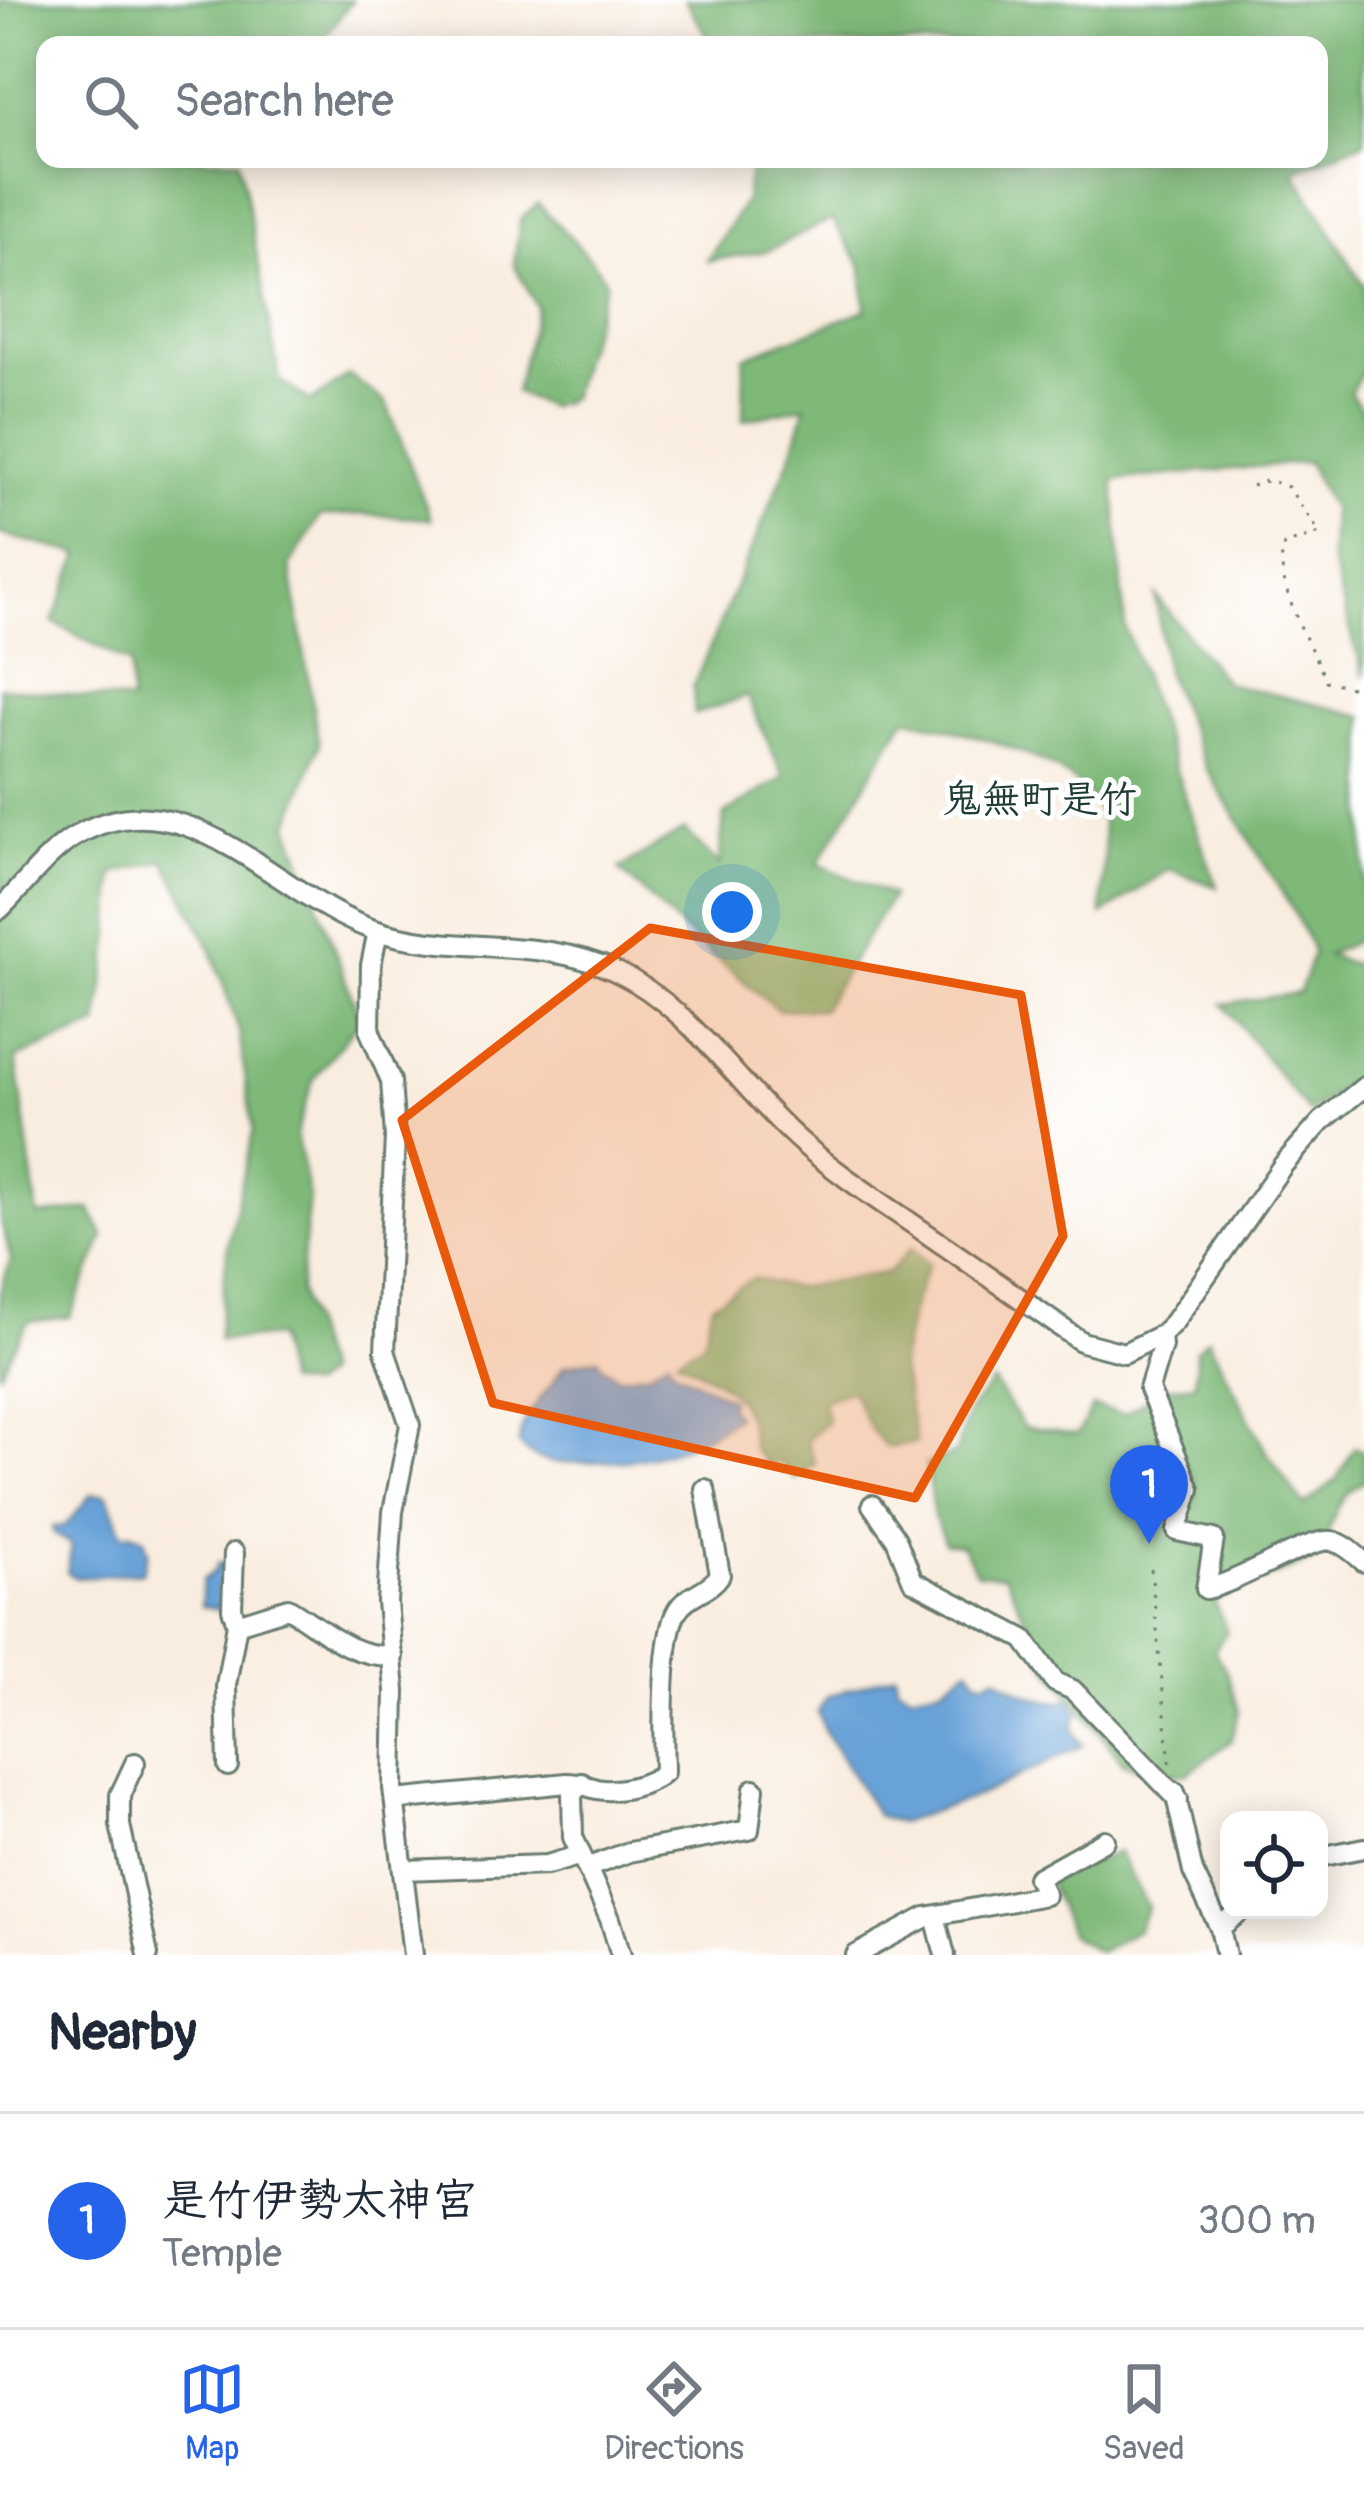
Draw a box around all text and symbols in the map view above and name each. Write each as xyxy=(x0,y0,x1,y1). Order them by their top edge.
search box xyxy=(36,36,1328,168)
icon: search xyxy=(78,69,144,135)
text: Search here xyxy=(174,74,394,130)
district label: 鬼無町是竹 xyxy=(942,775,1138,824)
your location xyxy=(702,882,762,942)
pin: 1 xyxy=(1110,1445,1188,1544)
map controls xyxy=(1220,1811,1328,1919)
button: locate xyxy=(1220,1811,1328,1919)
text: Nearby xyxy=(48,2001,196,2065)
text: 是竹伊勢太神宮 xyxy=(162,2173,477,2229)
text: 1 xyxy=(79,2196,95,2245)
text: 300 m xyxy=(1198,2196,1316,2245)
text: Temple xyxy=(162,2229,282,2278)
tab: Map xyxy=(179,2356,245,2469)
tab: Directions xyxy=(604,2356,744,2469)
tab: Saved xyxy=(1103,2356,1185,2469)

